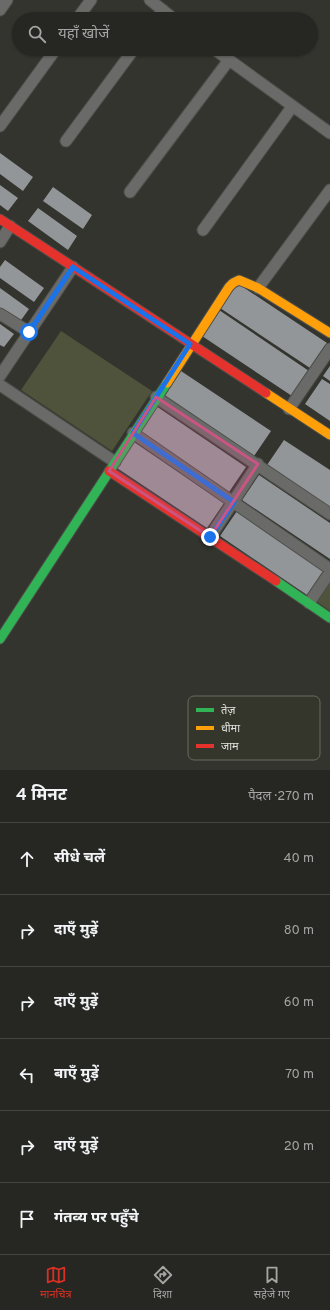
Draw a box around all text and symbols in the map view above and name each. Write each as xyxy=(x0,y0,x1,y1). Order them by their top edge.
search box xyxy=(12,12,318,56)
icon: search xyxy=(26,23,48,45)
text: यहाँ खोजें xyxy=(58,25,109,44)
route start xyxy=(20,323,38,341)
route end xyxy=(201,528,219,546)
legend xyxy=(188,696,320,760)
text: तेज़ xyxy=(221,704,236,718)
text: धीमा xyxy=(221,722,240,736)
text: जाम xyxy=(221,740,239,754)
text: 4 मिनट xyxy=(16,785,67,807)
text: पैदल · 270 m xyxy=(248,789,314,805)
icon: ahead xyxy=(16,848,38,870)
text: सीधे चलें xyxy=(54,849,105,868)
text: 40 m xyxy=(284,851,314,867)
icon: right xyxy=(16,920,38,942)
text: दाएँ मुड़ें xyxy=(54,921,98,940)
text: 80 m xyxy=(284,923,314,939)
icon: right xyxy=(16,992,38,1014)
text: दाएँ मुड़ें xyxy=(54,993,98,1012)
text: 60 m xyxy=(284,995,314,1011)
icon: left xyxy=(16,1064,38,1086)
text: बाएँ मुड़ें xyxy=(54,1065,99,1084)
text: 70 m xyxy=(285,1067,314,1083)
icon: right xyxy=(16,1136,38,1158)
text: दाएँ मुड़ें xyxy=(54,1137,98,1156)
text: 20 m xyxy=(284,1139,314,1155)
icon: arrive xyxy=(16,1208,38,1230)
text: गंतव्य पर पहुँचे xyxy=(54,1209,139,1228)
tab: मानचित्र xyxy=(40,1264,71,1302)
tab: दिशा xyxy=(152,1264,174,1302)
tab: सहेजे गए xyxy=(254,1264,290,1302)

